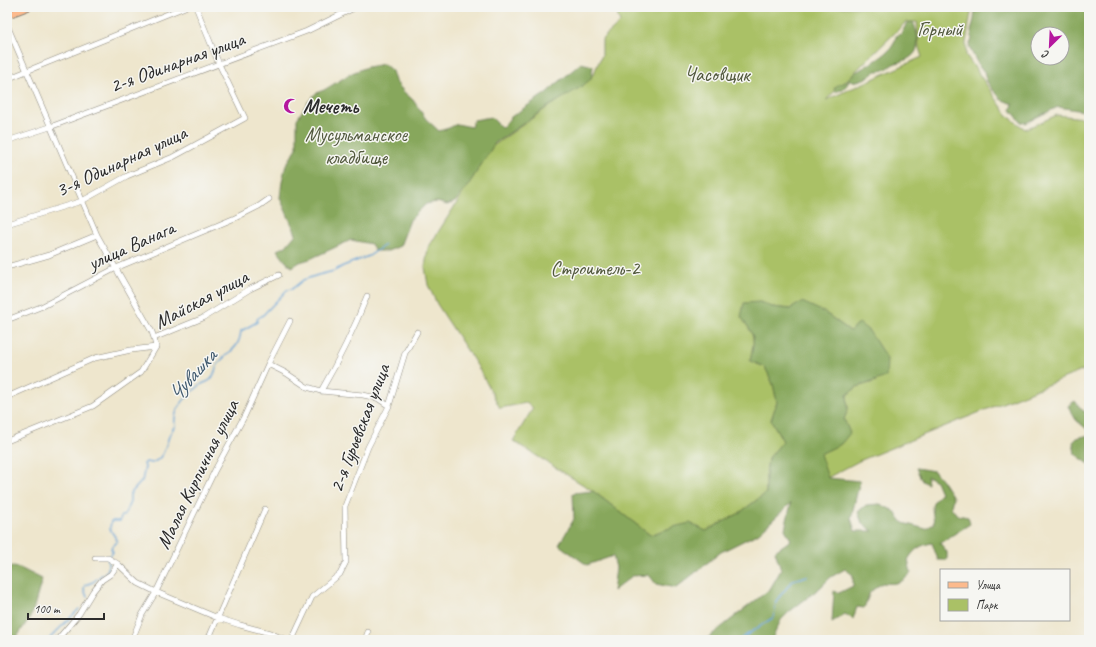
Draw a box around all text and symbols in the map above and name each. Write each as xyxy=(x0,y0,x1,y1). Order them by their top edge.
park label: Горный xyxy=(917,17,964,42)
street label: 2-я Одинарная улица xyxy=(106,26,250,98)
north arrow xyxy=(1030,26,1070,66)
text: С xyxy=(1039,47,1051,63)
park label: Часовщик xyxy=(685,62,751,87)
place label: Мечеть xyxy=(303,94,359,119)
mosque icon: Мечеть xyxy=(282,97,300,115)
street label: 3-я Одинарная улица xyxy=(52,119,192,203)
park label: Мусульманское кладбище xyxy=(305,122,409,170)
street label: улица Ванага xyxy=(83,215,180,276)
park label: Строитель-2 xyxy=(551,256,641,281)
street label: Майская улица xyxy=(150,263,254,335)
water label: Чувашка xyxy=(162,342,223,406)
street label: 2-я Гурьевская улица xyxy=(324,359,396,496)
street label: Малая Кирпичная улица xyxy=(151,394,245,553)
legend xyxy=(940,569,1070,621)
text: Улица xyxy=(976,577,1001,593)
scale bar xyxy=(28,595,104,621)
text: Парк xyxy=(976,597,999,613)
text: 100 m xyxy=(34,601,61,617)

